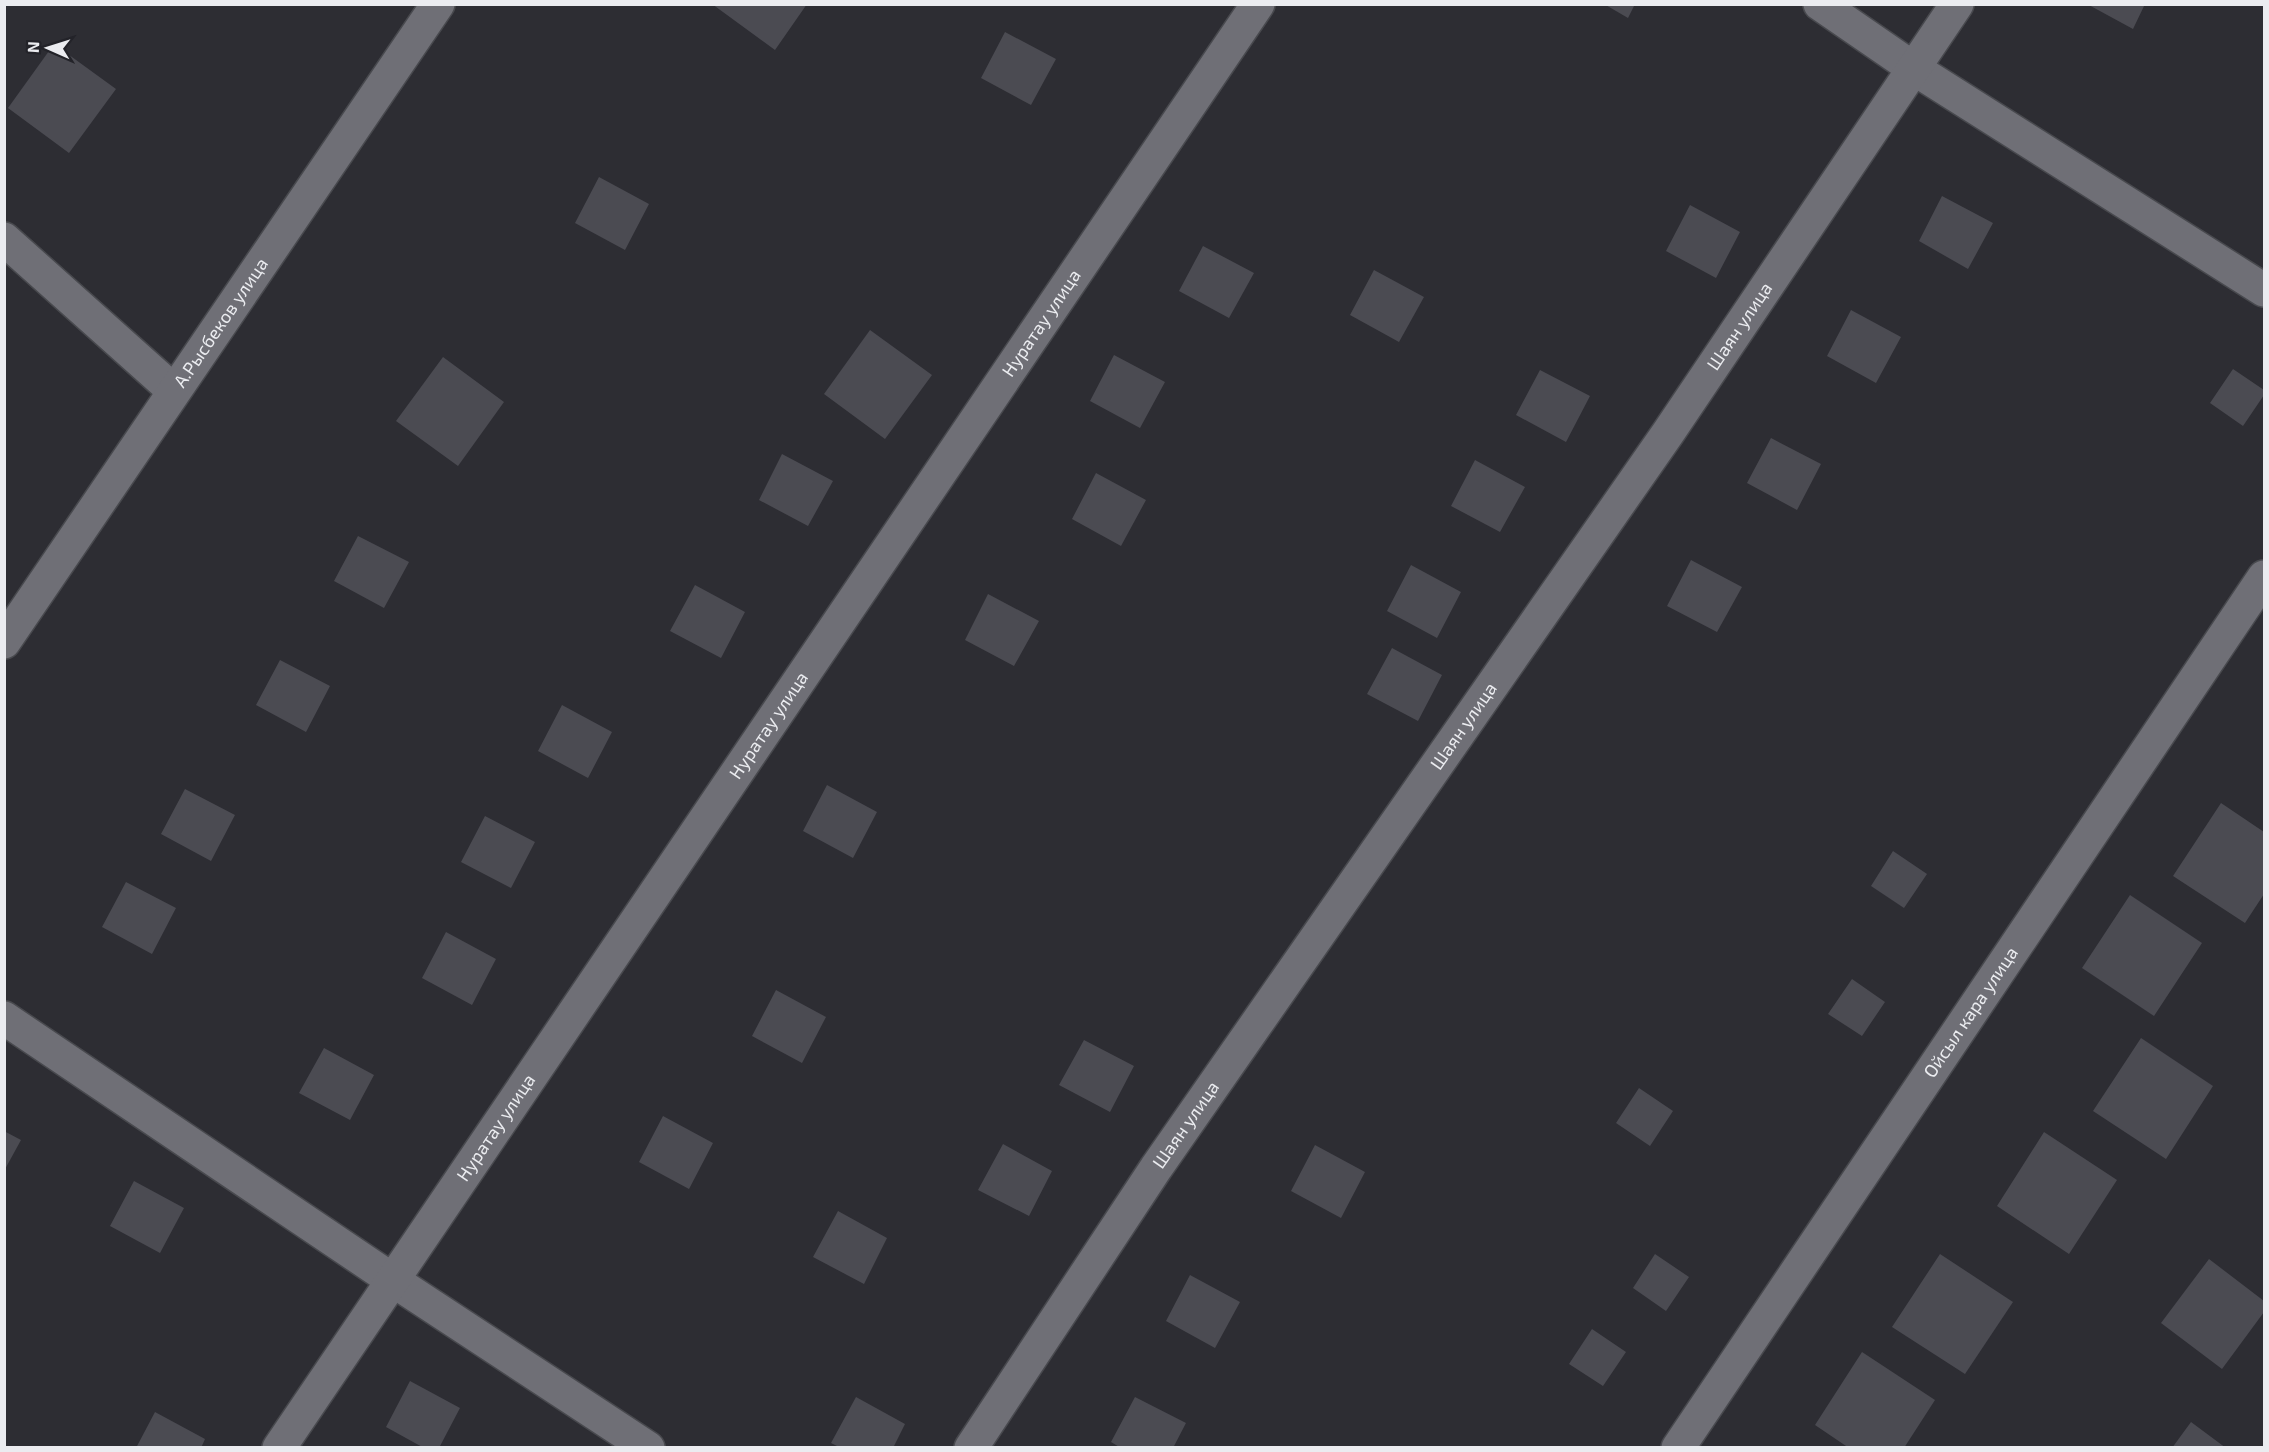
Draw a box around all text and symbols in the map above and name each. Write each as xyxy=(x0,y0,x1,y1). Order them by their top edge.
north arrow xyxy=(18,18,78,78)
text: N xyxy=(23,41,42,53)
street label: А.Рысбеков улица xyxy=(168,253,272,391)
street label: Нуратау улица xyxy=(997,265,1085,380)
street label: Шаян улица xyxy=(1702,278,1776,374)
street label: Нуратау улица xyxy=(724,667,812,783)
street label: Шаян улица xyxy=(1425,678,1501,773)
street label: Ойсыл кара улица xyxy=(1918,942,2022,1081)
street label: Нуратау улица xyxy=(451,1069,539,1185)
street label: Шаян улица xyxy=(1147,1077,1223,1172)

